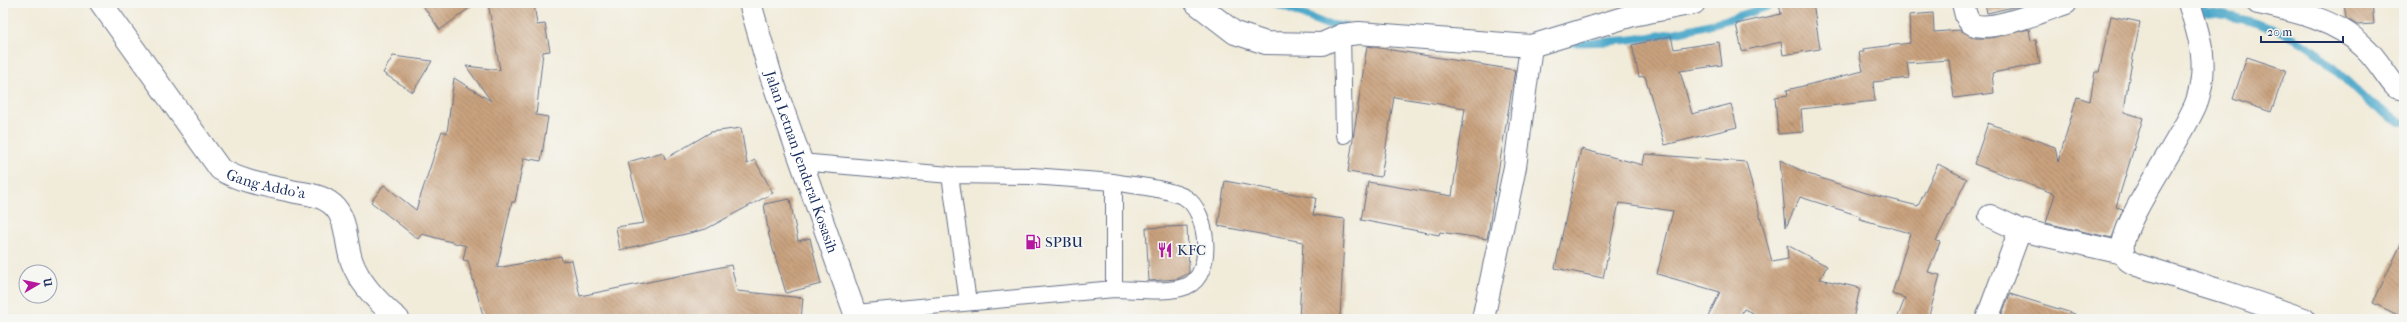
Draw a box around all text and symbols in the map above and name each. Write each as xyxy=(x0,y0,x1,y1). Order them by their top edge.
scale bar xyxy=(2261,18,2343,44)
text: 20 m xyxy=(2267,25,2292,39)
street label: Jalan Letnan Jenderal Kosasih xyxy=(761,68,842,256)
street label: Gang Addo'a xyxy=(223,165,308,203)
fuel station icon: SPBU xyxy=(1024,233,1042,251)
place label: SPBU xyxy=(1045,233,1083,251)
restaurant icon: KFC xyxy=(1156,241,1174,259)
place label: KFC xyxy=(1177,241,1206,259)
north arrow xyxy=(18,264,58,304)
text: U xyxy=(40,276,55,288)

